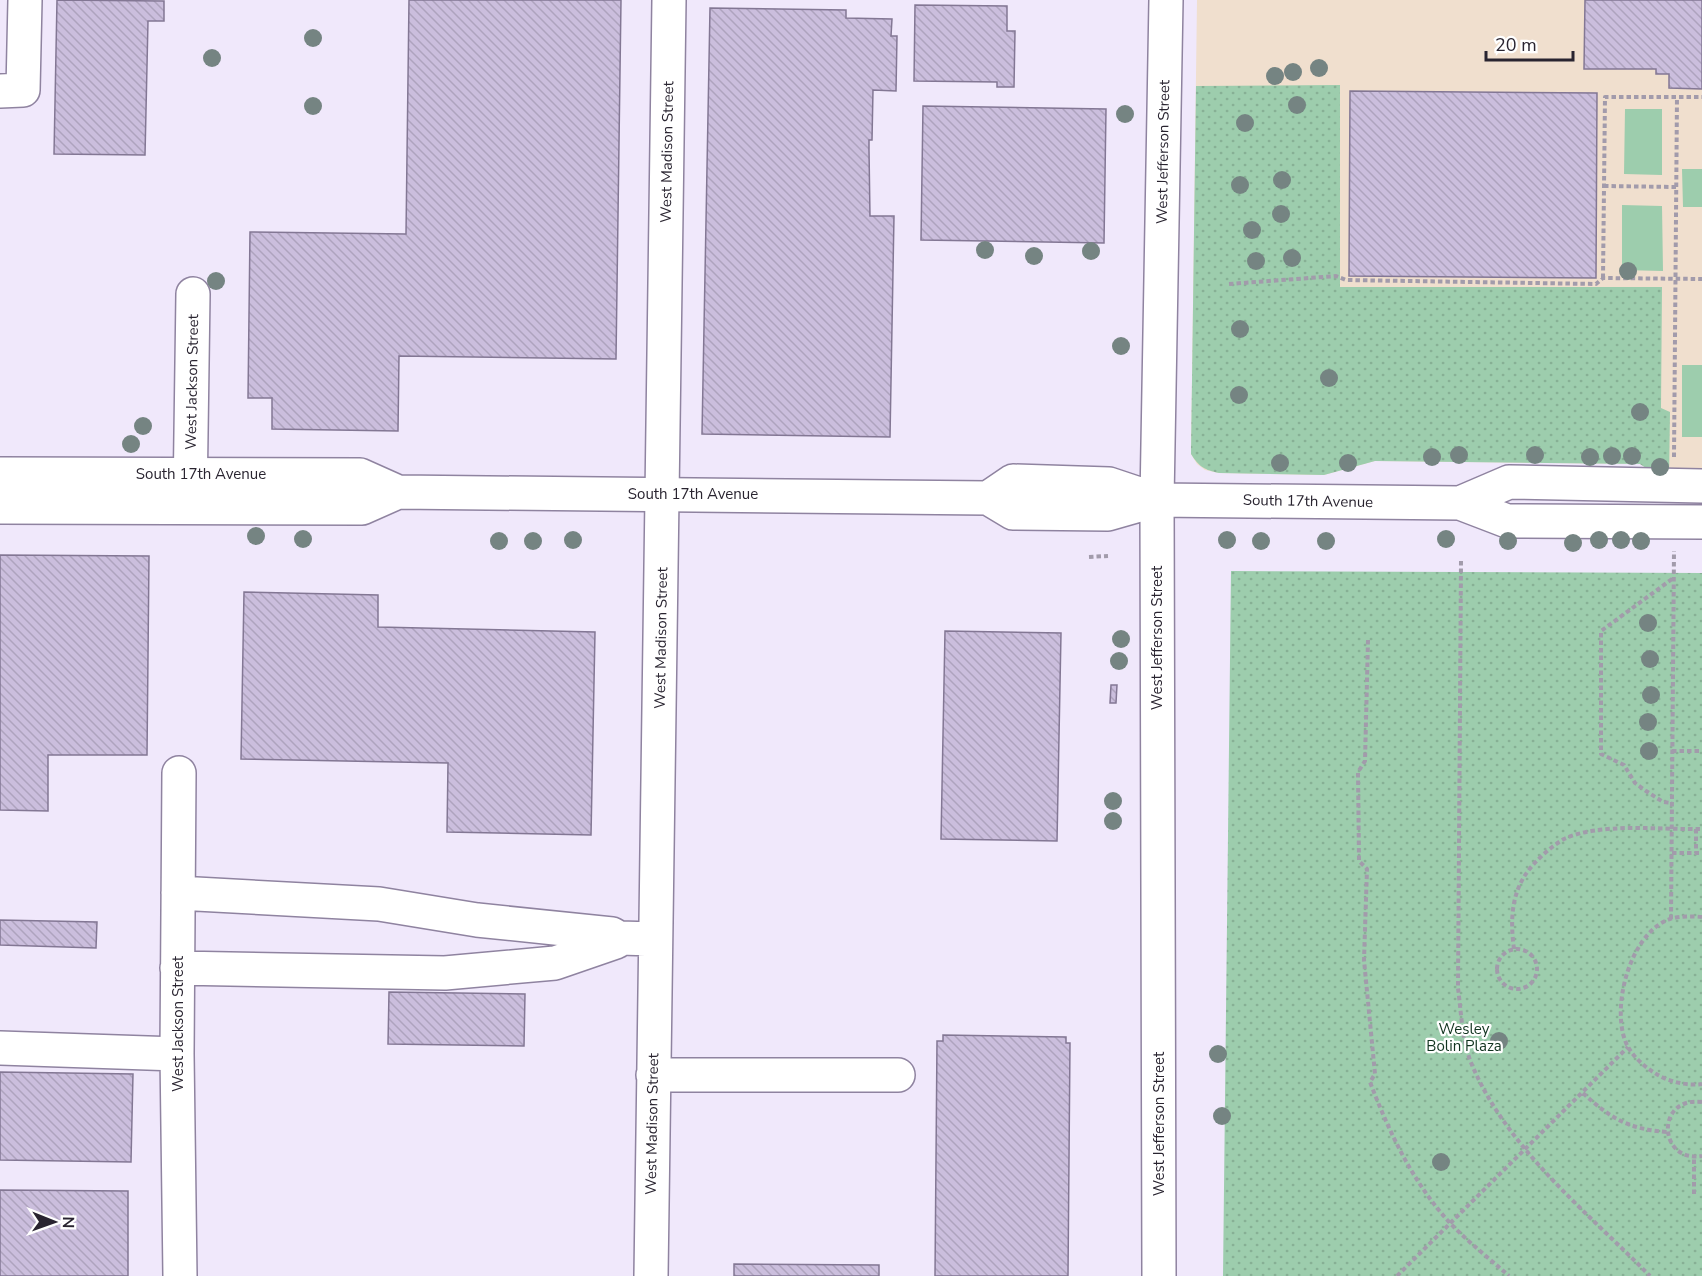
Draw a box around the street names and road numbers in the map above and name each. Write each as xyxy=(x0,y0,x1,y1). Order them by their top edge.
street label: West Jefferson Street xyxy=(1152,79,1174,224)
street label: West Madison Street xyxy=(656,80,678,223)
street label: West Jackson Street xyxy=(181,313,203,450)
street label: South 17th Avenue xyxy=(136,464,266,484)
street label: South 17th Avenue xyxy=(628,484,758,504)
street label: South 17th Avenue xyxy=(1243,490,1373,512)
street label: West Jefferson Street xyxy=(1147,565,1167,710)
street label: West Madison Street xyxy=(650,566,672,709)
street label: West Jackson Street xyxy=(168,955,188,1092)
street label: West Jefferson Street xyxy=(1149,1051,1169,1196)
street label: West Madison Street xyxy=(641,1052,663,1195)

